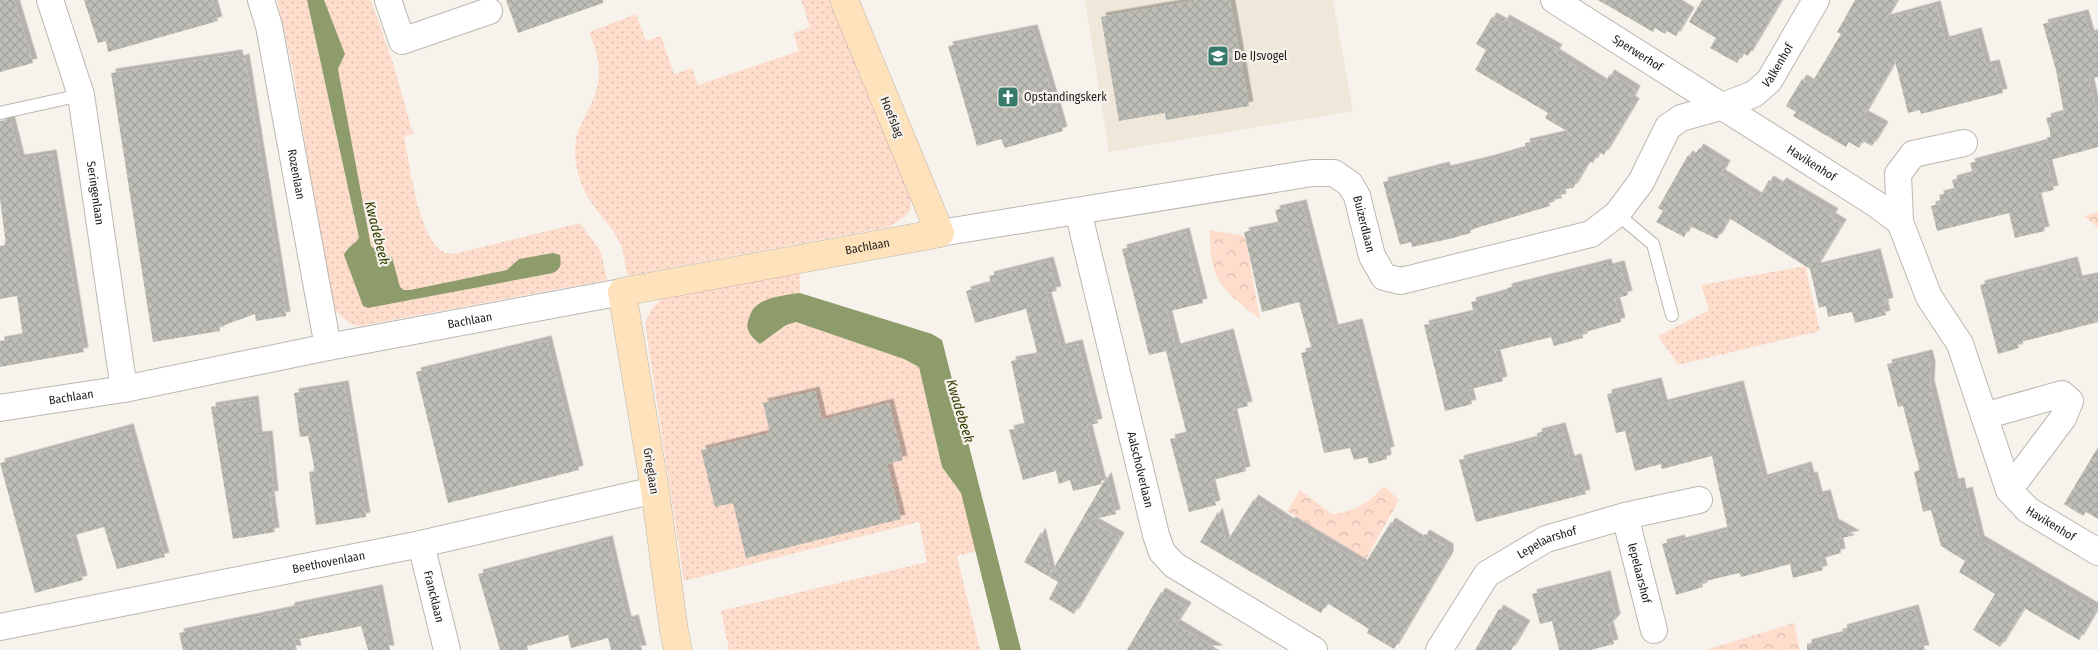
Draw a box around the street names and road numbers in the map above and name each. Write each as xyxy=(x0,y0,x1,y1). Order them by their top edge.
street label: Sperwerhof xyxy=(1610,32,1666,75)
street label: Valkenhof xyxy=(1760,40,1797,90)
street label: Hoefslag xyxy=(877,95,907,140)
street label: Havikenhof xyxy=(1784,142,1840,185)
street label: Rozenlaan xyxy=(285,148,308,201)
street label: Seringenlaan xyxy=(84,160,107,226)
street label: Buizerdlaan xyxy=(1350,194,1378,254)
street label: Bachlaan xyxy=(844,235,891,257)
street label: Bachlaan xyxy=(446,309,493,331)
street label: Bachlaan xyxy=(48,387,95,407)
street label: Aalscholverlaan xyxy=(1124,430,1156,509)
street label: Grieglaan xyxy=(640,447,662,495)
street label: Havikenhof xyxy=(2023,503,2079,545)
street label: Lepelaarshof xyxy=(1515,523,1579,562)
street label: lepelaarshof xyxy=(1625,542,1654,606)
street label: Beethovenlaan xyxy=(291,548,366,576)
street label: Francklaan xyxy=(421,569,447,624)

